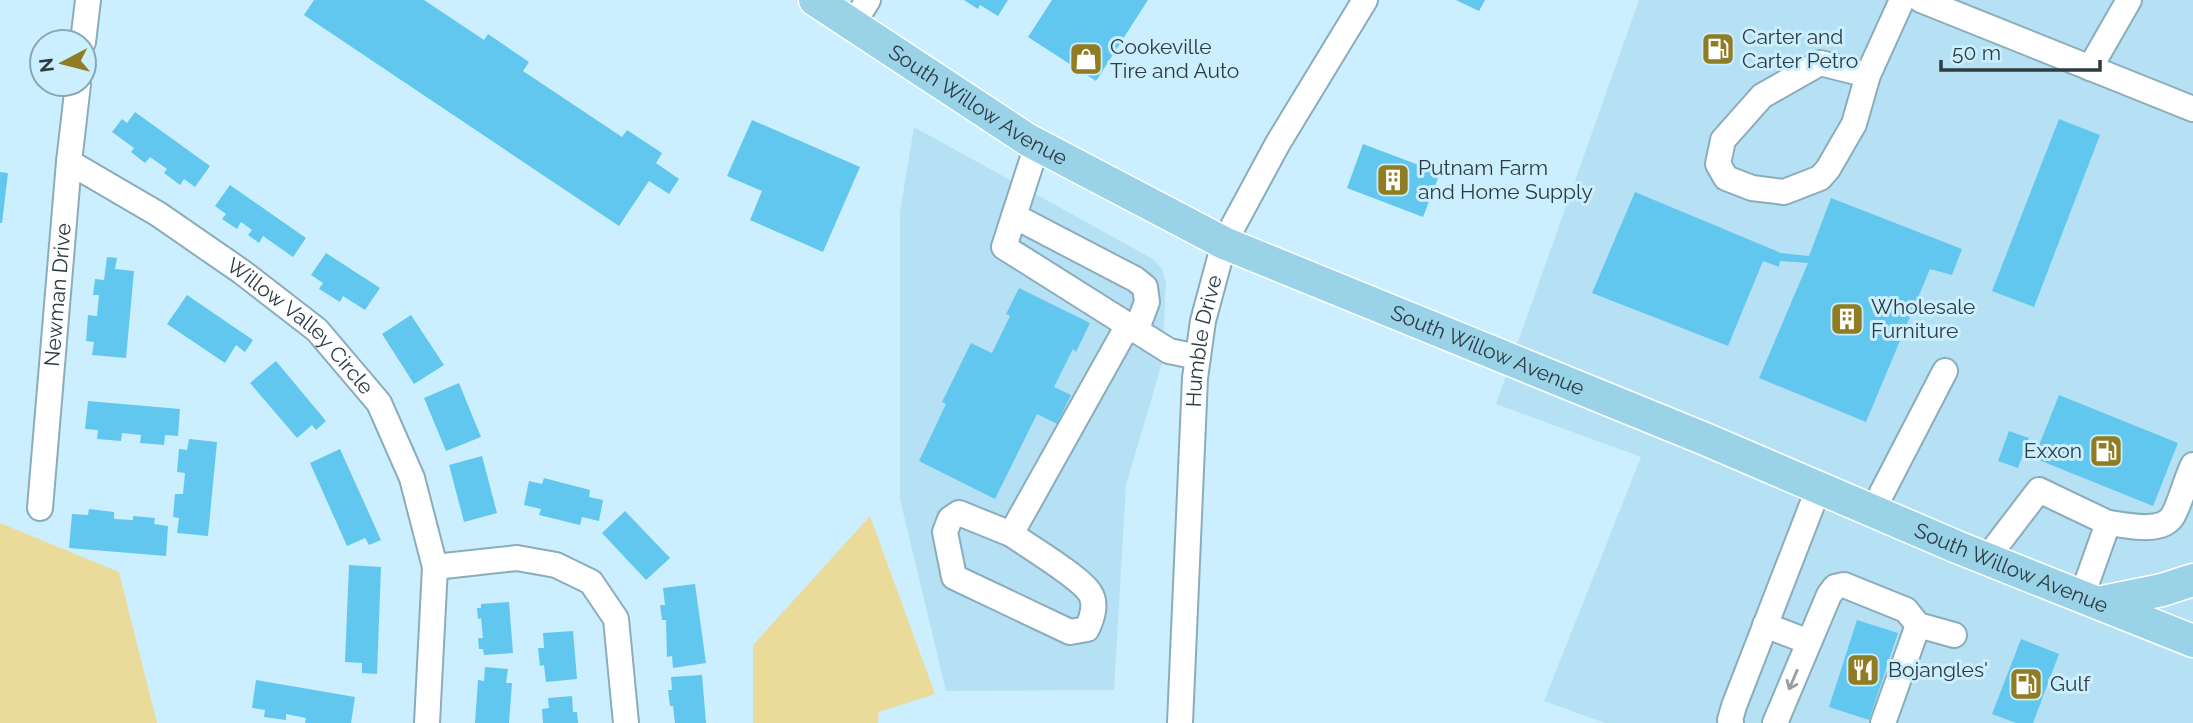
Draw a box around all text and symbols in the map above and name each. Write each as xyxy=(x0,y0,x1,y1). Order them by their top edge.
place label: Carter and Carter Petro xyxy=(1742,24,1858,73)
north arrow xyxy=(28,28,98,98)
scale bar xyxy=(1941,28,2100,72)
fuel station icon: Carter and Carter Petro xyxy=(1699,30,1737,68)
place label: Cookeville Tire and Auto xyxy=(1110,34,1239,83)
street label: South Willow Avenue xyxy=(884,39,1072,170)
shop icon: Cookeville Tire and Auto xyxy=(1067,40,1105,78)
text: 50 m xyxy=(1952,40,2001,65)
text: N xyxy=(34,57,58,74)
place label: Putnam Farm and Home Supply xyxy=(1418,155,1593,204)
building icon: Putnam Farm and Home Supply xyxy=(1374,161,1412,199)
street label: Newman Drive xyxy=(39,222,76,367)
street label: Willow Valley Circle xyxy=(222,252,379,399)
street label: Humble Drive xyxy=(1181,272,1227,408)
place label: Wholesale Furniture xyxy=(1871,294,1975,343)
street label: South Willow Avenue xyxy=(1387,299,1588,401)
building icon: Wholesale Furniture xyxy=(1828,300,1866,338)
fuel station icon: Exxon xyxy=(2087,432,2125,470)
place label: Exxon xyxy=(2024,438,2082,463)
street label: South Willow Avenue xyxy=(1911,517,2112,618)
restaurant icon: Bojangles' xyxy=(1844,651,1882,689)
place label: Bojangles' xyxy=(1888,657,1988,682)
fuel station icon: Gulf xyxy=(2007,665,2045,703)
one-way arrow xyxy=(1786,669,1799,691)
place label: Gulf xyxy=(2050,671,2091,696)

